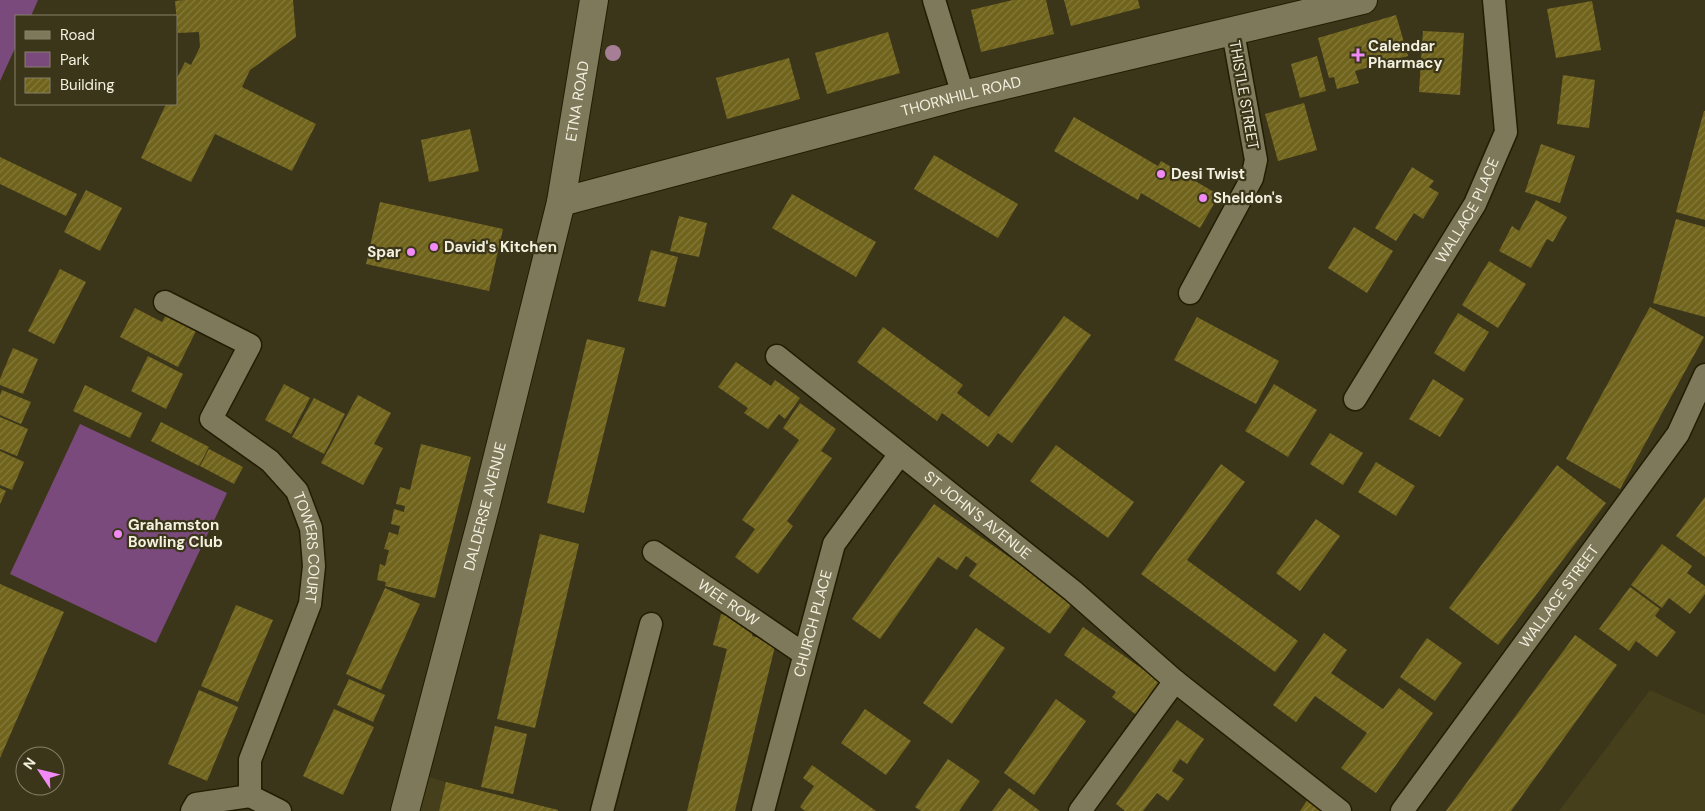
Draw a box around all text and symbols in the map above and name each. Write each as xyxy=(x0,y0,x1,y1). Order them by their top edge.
legend xyxy=(15,15,178,105)
text: Road xyxy=(60,25,95,45)
place label: Calendar Pharmacy xyxy=(1368,36,1442,73)
street label: THISTLE STREET xyxy=(1225,39,1263,151)
marker: Calendar Pharmacy xyxy=(1352,49,1364,61)
text: Park xyxy=(60,50,90,70)
street label: ETNA ROAD xyxy=(561,59,594,143)
street label: THORNHILL ROAD xyxy=(899,71,1023,121)
text: Building xyxy=(60,75,115,95)
street label: WALLACE PLACE xyxy=(1431,154,1504,267)
place label: Desi Twist xyxy=(1171,164,1245,184)
marker: Desi Twist xyxy=(1155,168,1167,180)
place label: Sheldon's xyxy=(1213,188,1283,208)
marker: Sheldon's xyxy=(1197,192,1209,204)
place label: David's Kitchen xyxy=(444,237,557,257)
marker: David's Kitchen xyxy=(428,241,440,253)
place label: Spar xyxy=(367,242,401,262)
marker: Spar xyxy=(405,246,417,258)
street label: DALDERSE AVENUE xyxy=(459,440,511,573)
street label: ST JOHN'S AVENUE xyxy=(920,466,1035,564)
street label: TOWERS COURT xyxy=(288,489,324,604)
place label: Grahamston Bowling Club xyxy=(128,515,223,552)
marker: Grahamston Bowling Club xyxy=(112,528,124,540)
street label: WALLACE STREET xyxy=(1515,541,1604,652)
street label: CHURCH PLACE xyxy=(789,568,837,679)
street label: WEE ROW xyxy=(694,575,763,631)
north arrow xyxy=(15,746,65,796)
text: N xyxy=(19,754,40,773)

